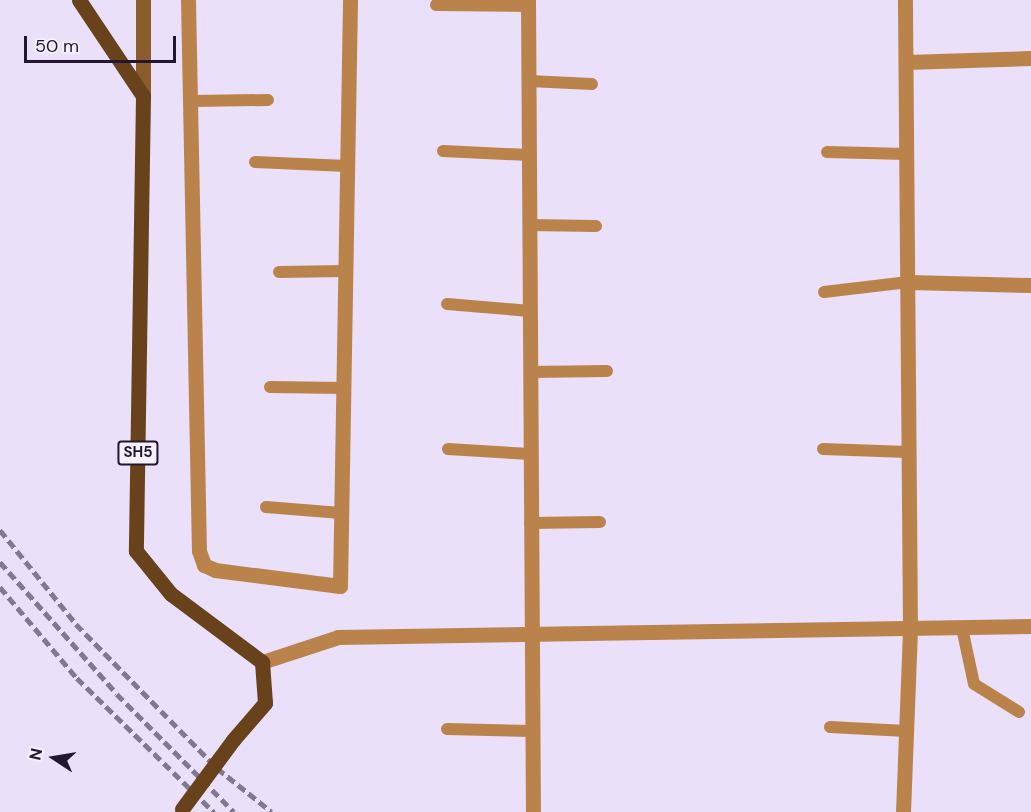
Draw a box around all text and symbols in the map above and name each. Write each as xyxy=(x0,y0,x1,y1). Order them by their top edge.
scale bar xyxy=(27,24,178,62)
text: 50 m xyxy=(35,34,79,58)
road number: SH5 xyxy=(117,441,159,465)
north arrow xyxy=(24,728,84,788)
text: N xyxy=(24,746,47,762)

